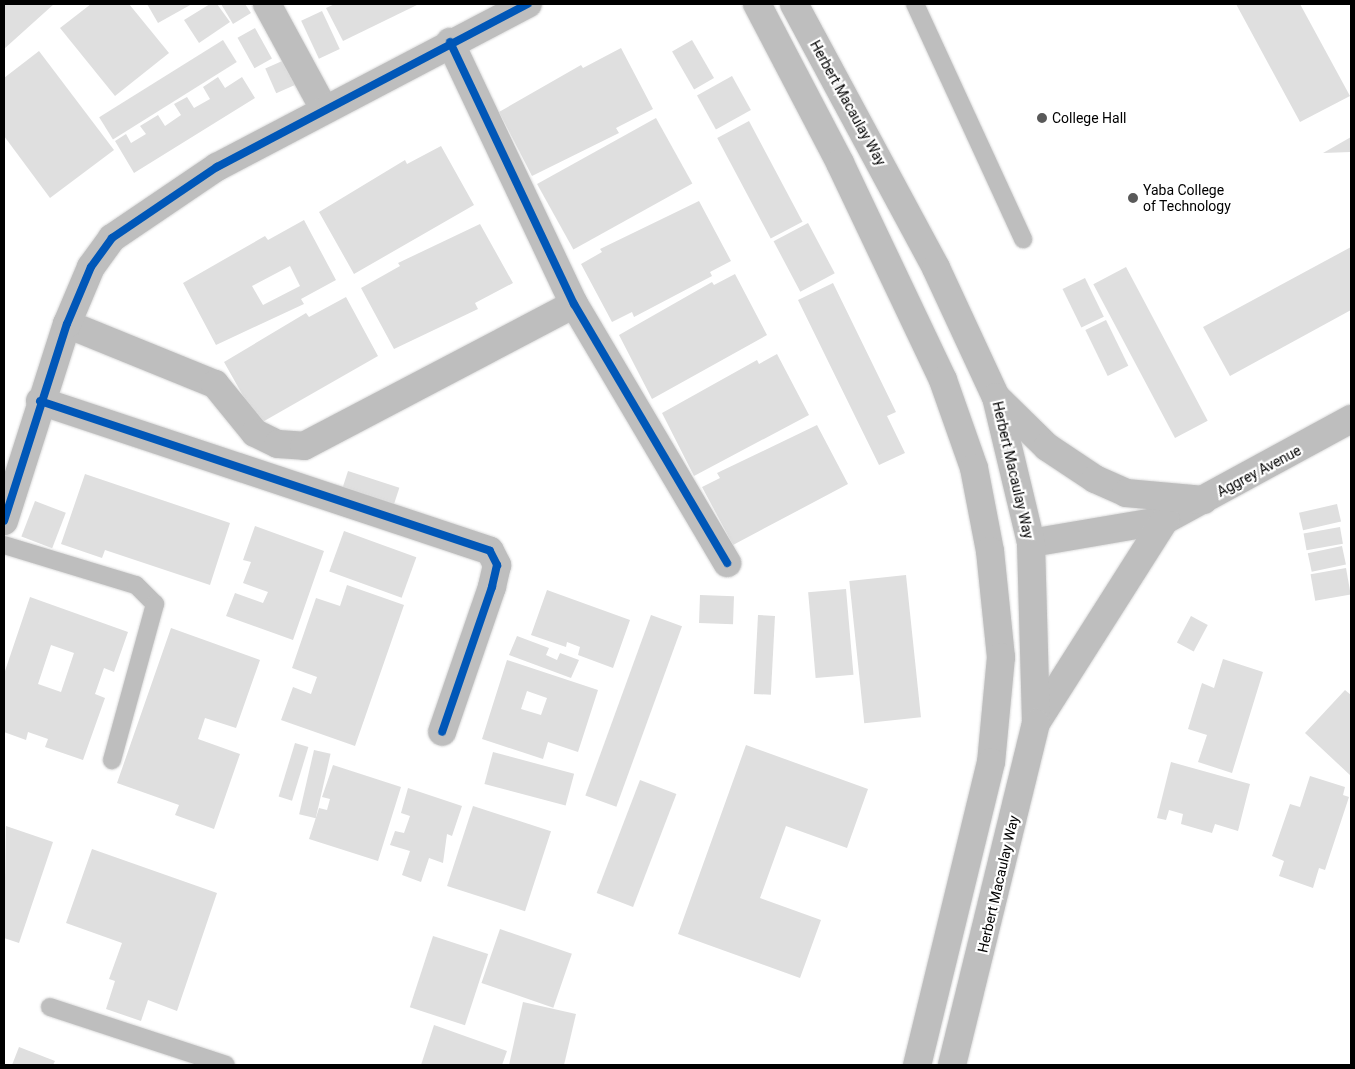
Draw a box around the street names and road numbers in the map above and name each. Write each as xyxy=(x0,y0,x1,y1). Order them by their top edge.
street label: Herbert Macaulay Way xyxy=(807,38,889,168)
street label: Herbert Macaulay Way xyxy=(989,400,1037,540)
street label: Aggrey Avenue xyxy=(1214,442,1304,500)
street label: Herbert Macaulay Way xyxy=(974,814,1022,954)

